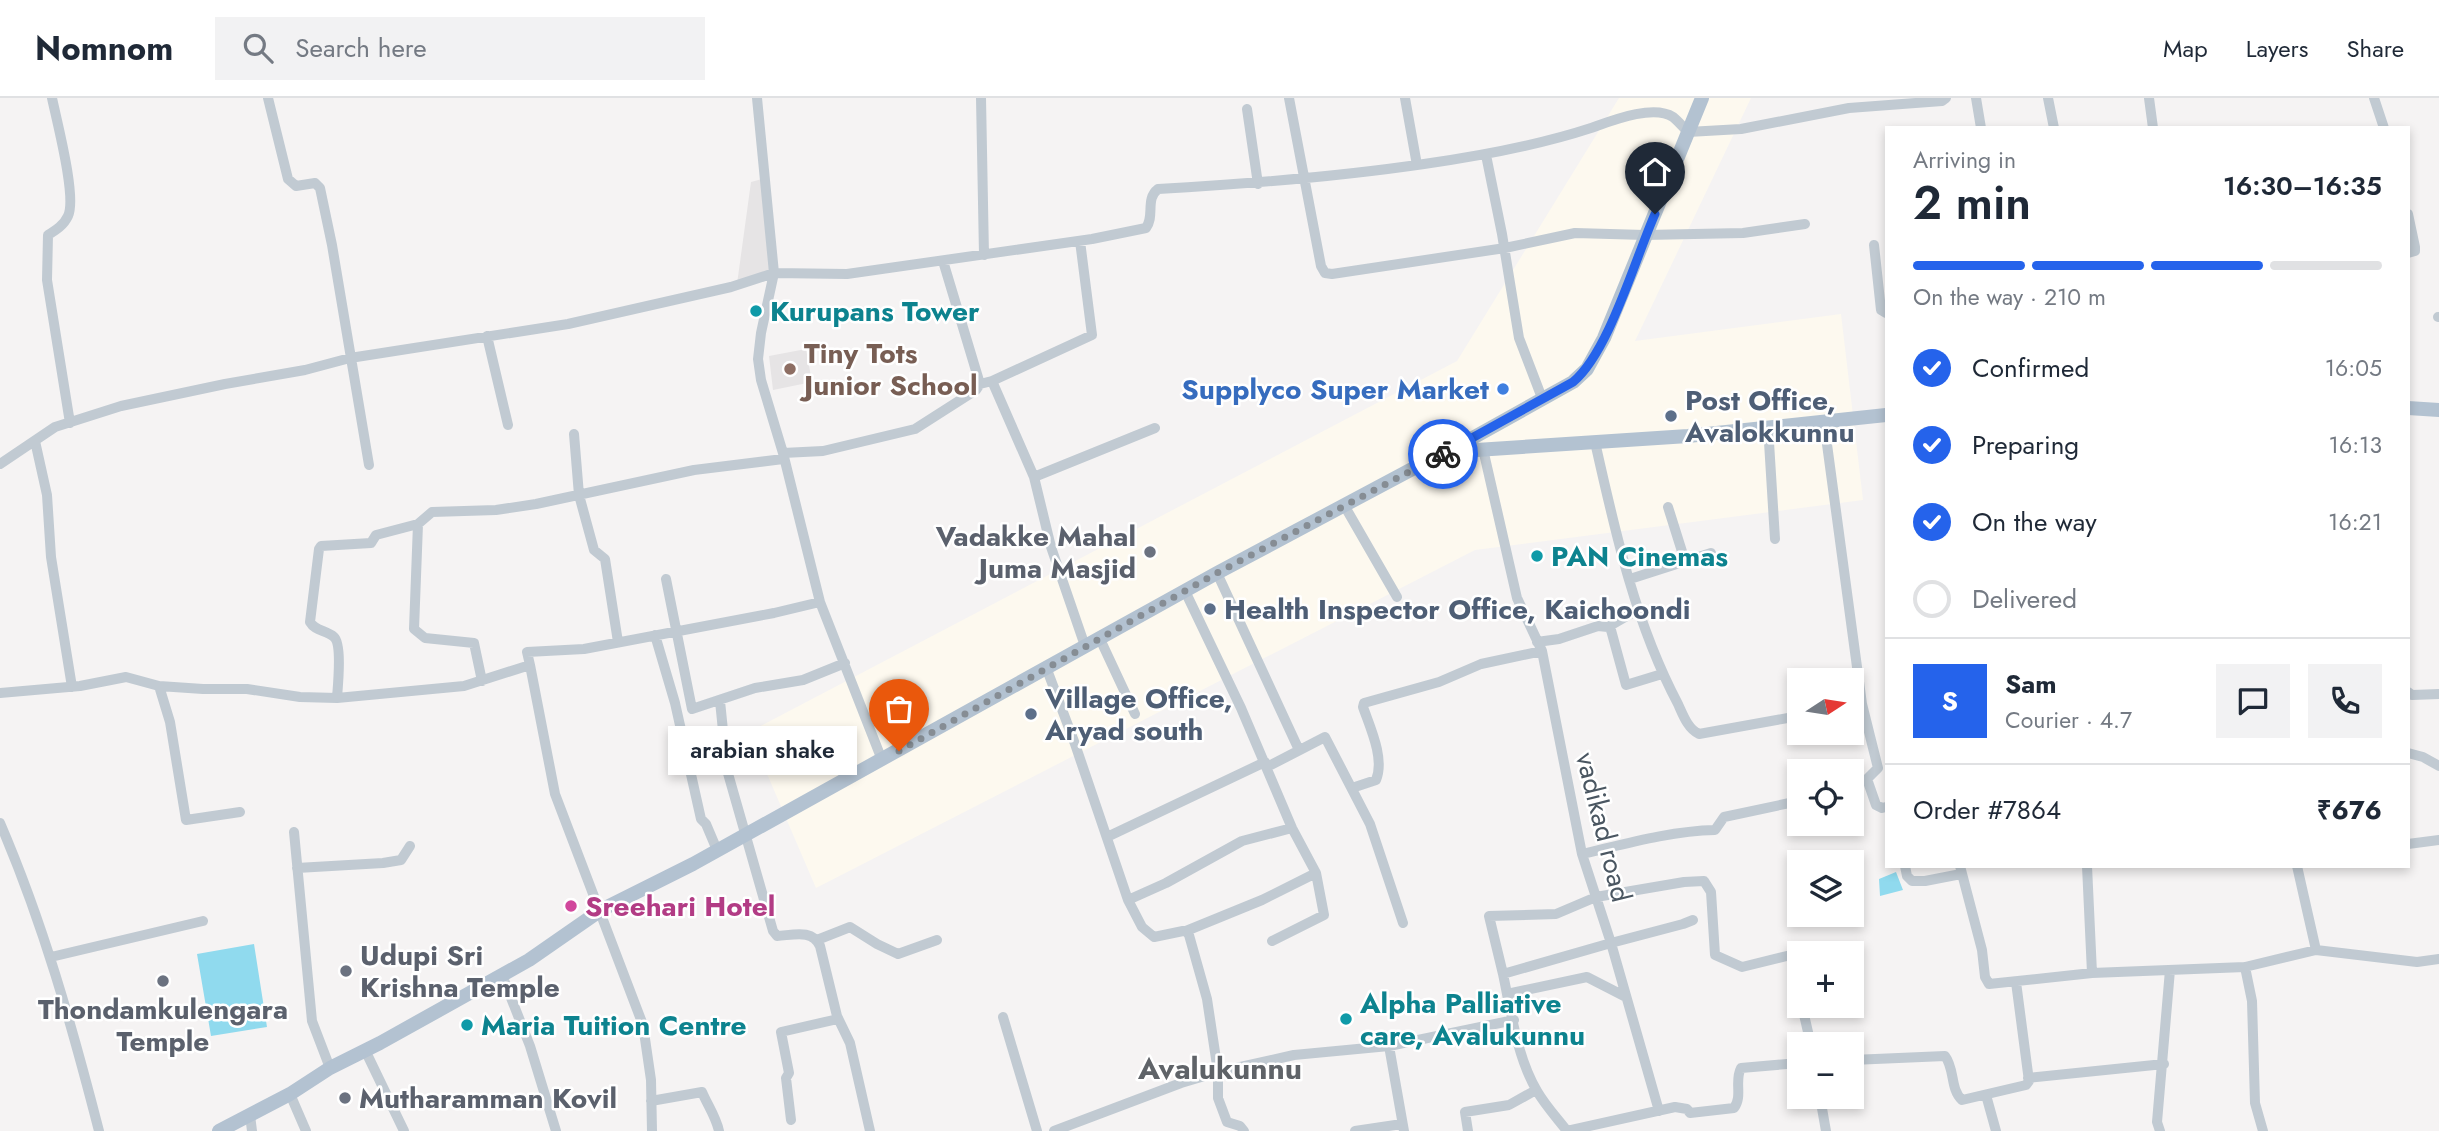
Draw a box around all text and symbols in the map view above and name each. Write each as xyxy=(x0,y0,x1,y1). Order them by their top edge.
search box xyxy=(215,17,705,80)
text: Nomnom xyxy=(35,25,173,72)
icon: search xyxy=(239,29,277,67)
text: Search here xyxy=(295,29,427,67)
text: Map xyxy=(2163,31,2208,66)
text: Layers xyxy=(2246,31,2308,66)
text: Share xyxy=(2346,31,2404,66)
pin xyxy=(1625,142,1685,214)
text: Arriving in xyxy=(1913,143,2016,177)
icon: home xyxy=(1636,153,1674,191)
text: 16:30–16:35 xyxy=(2223,167,2382,205)
text: 2 min xyxy=(1913,170,2031,236)
text: On the way · 210 m xyxy=(1913,280,2106,314)
place label: Kurupans Tower xyxy=(770,291,980,332)
marker: Kurupans Tower xyxy=(748,303,764,319)
place label: Tiny Tots Junior School xyxy=(799,333,977,406)
icon: check xyxy=(1913,349,1951,387)
text: Confirmed xyxy=(1972,349,2089,387)
text: 16:05 xyxy=(2325,351,2382,385)
marker: Tiny Tots Junior School xyxy=(782,361,798,377)
place label: Supplyco Super Market xyxy=(1181,369,1489,410)
place label: Post Office, Avalokkunnu xyxy=(1684,380,1855,453)
marker: Supplyco Super Market xyxy=(1495,381,1511,397)
marker: Post Office, Avalokkunnu xyxy=(1663,408,1679,424)
courier xyxy=(1408,419,1478,489)
icon: check xyxy=(1913,426,1951,464)
text: Preparing xyxy=(1972,426,2079,464)
text: 16:13 xyxy=(2329,428,2382,462)
icon: bike xyxy=(1424,435,1462,473)
icon: check xyxy=(1913,503,1951,541)
text: On the way xyxy=(1972,503,2097,541)
text: 16:21 xyxy=(2328,505,2382,539)
place label: Vadakke Mahal Juma Masjid xyxy=(935,516,1136,589)
place label: PAN Cinemas xyxy=(1551,536,1728,577)
marker: Vadakke Mahal Juma Masjid xyxy=(1142,544,1158,560)
marker: PAN Cinemas xyxy=(1529,548,1545,564)
text: Delivered xyxy=(1972,580,2077,618)
place label: Health Inspector Office, Kaichoondi xyxy=(1224,589,1690,630)
marker: Health Inspector Office, Kaichoondi xyxy=(1202,601,1218,617)
button: chat xyxy=(2216,664,2290,738)
button: phone xyxy=(2308,664,2382,738)
text: Sam xyxy=(2005,665,2057,703)
north arrow xyxy=(1787,668,1864,746)
map controls xyxy=(1787,668,1864,1109)
place label: Village Office, Aryad south xyxy=(1044,678,1233,751)
pin xyxy=(869,679,929,751)
text: S xyxy=(1942,682,1958,720)
icon: bag xyxy=(880,690,918,728)
text: Courier · 4.7 xyxy=(2005,703,2132,737)
marker: Village Office, Aryad south xyxy=(1023,706,1039,722)
callout: arabian shake xyxy=(668,726,857,776)
text: arabian shake xyxy=(690,733,835,767)
street label: vadikad road xyxy=(1565,748,1642,906)
button: locate xyxy=(1787,759,1864,836)
text: Order #7864 xyxy=(1913,791,2061,829)
text: ₹676 xyxy=(2317,791,2382,829)
button: layers xyxy=(1787,850,1864,927)
place label: Sreehari Hotel xyxy=(585,886,775,927)
marker: Sreehari Hotel xyxy=(563,898,579,914)
place label: Udupi Sri Krishna Temple xyxy=(360,935,560,1008)
button: + xyxy=(1787,941,1864,1018)
marker: Udupi Sri Krishna Temple xyxy=(338,963,354,979)
marker: Thondamkulengara Temple xyxy=(155,973,171,989)
place label: Alpha Palliative care, Avalukunnu xyxy=(1359,983,1585,1056)
place label: Thondamkulengara Temple xyxy=(38,989,288,1062)
place label: Maria Tuition Centre xyxy=(481,1005,747,1046)
marker: Alpha Palliative care, Avalukunnu xyxy=(1338,1011,1354,1027)
marker: Maria Tuition Centre xyxy=(459,1017,475,1033)
button: − xyxy=(1787,1032,1864,1109)
district label: Avalukunnu xyxy=(1137,1047,1302,1090)
place label: Mutharamman Kovil xyxy=(359,1078,617,1119)
marker: Mutharamman Kovil xyxy=(337,1090,353,1106)

